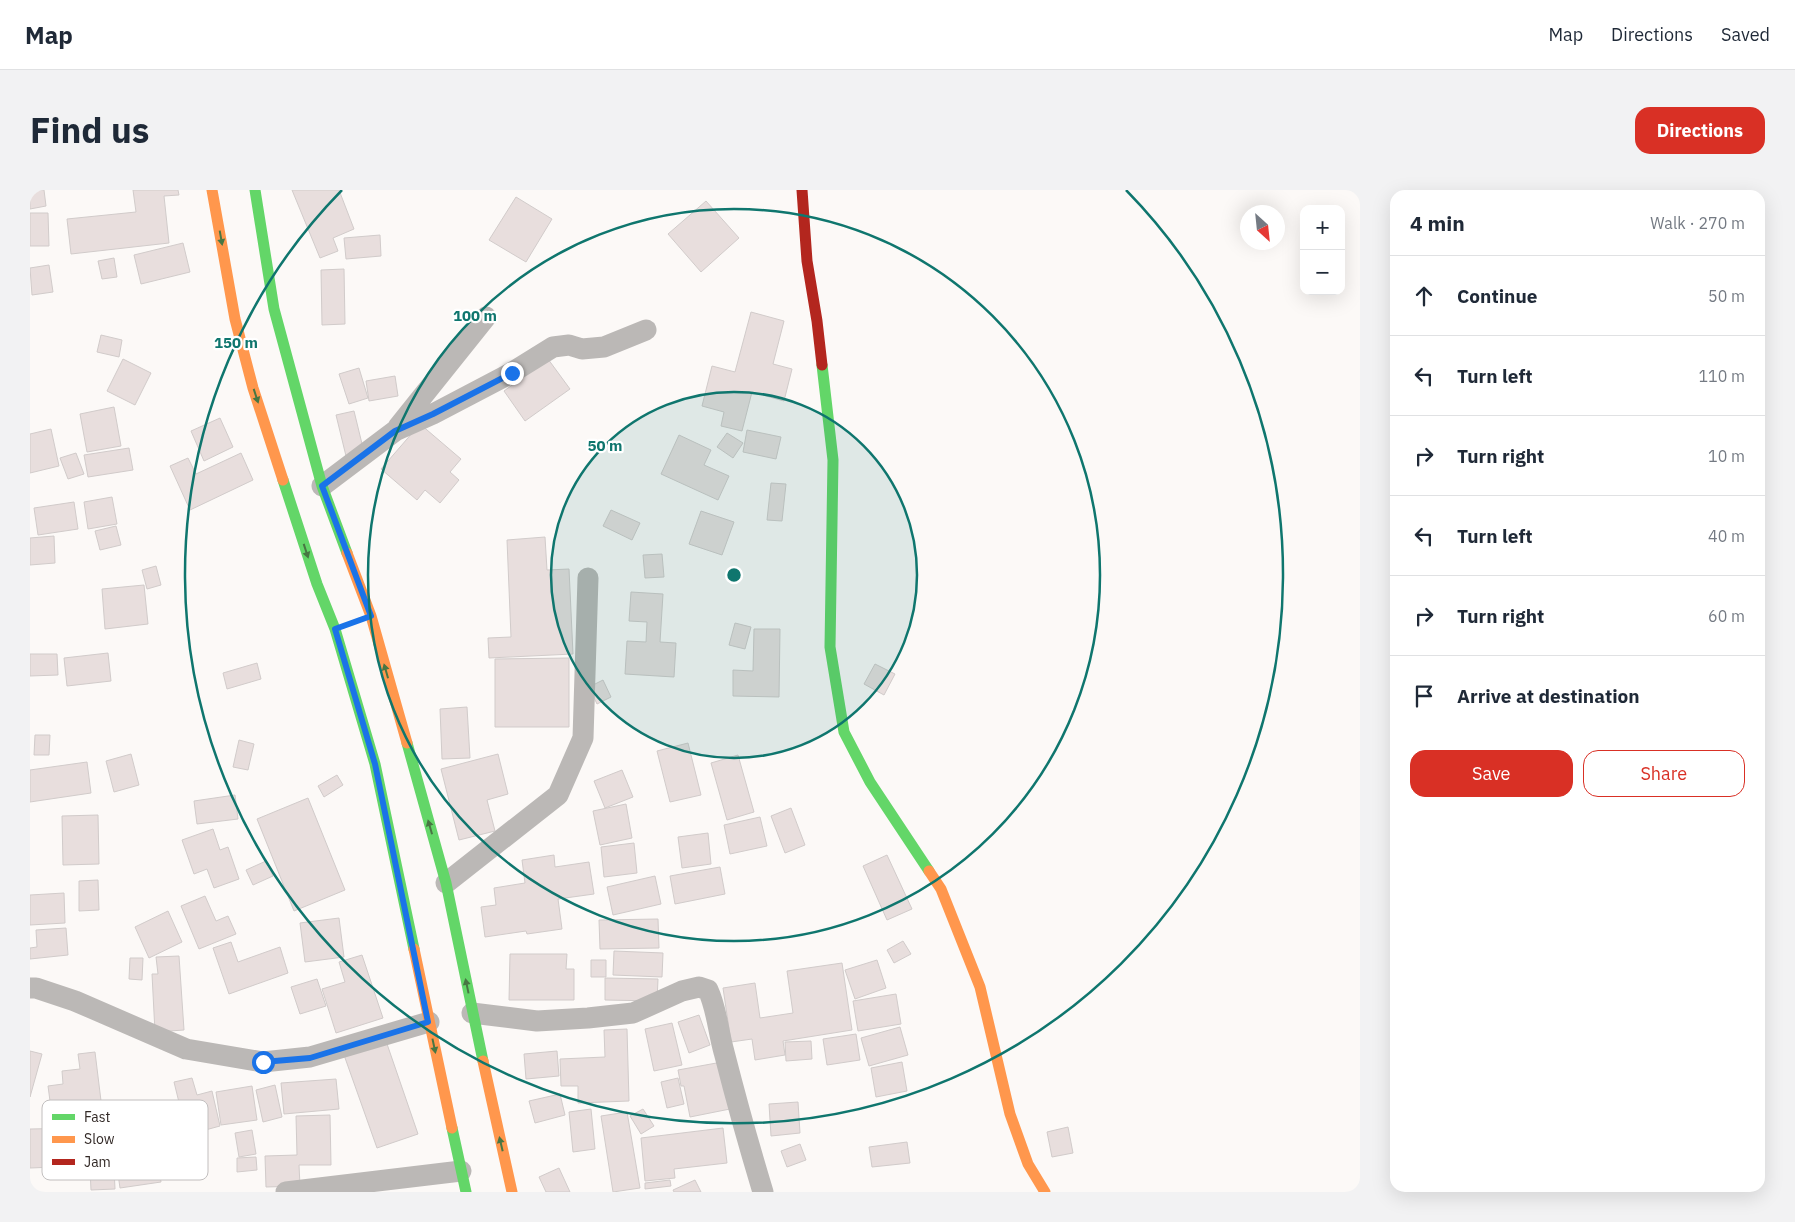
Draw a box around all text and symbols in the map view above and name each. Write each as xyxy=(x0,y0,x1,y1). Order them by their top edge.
text: Map xyxy=(25,19,73,51)
text: Map xyxy=(1548,23,1583,46)
text: Directions xyxy=(1611,23,1693,46)
text: Saved xyxy=(1721,23,1770,46)
text: Find us xyxy=(30,107,149,153)
button: Directions xyxy=(1635,107,1765,154)
north arrow xyxy=(1240,205,1285,250)
map controls xyxy=(1300,205,1345,295)
button: + xyxy=(1300,205,1345,250)
text: 4 min xyxy=(1410,209,1465,237)
text: Walk · 270 m xyxy=(1650,213,1745,233)
one-way arrow xyxy=(217,230,225,246)
button: − xyxy=(1300,250,1345,295)
icon: ahead xyxy=(1410,282,1438,310)
text: Continue xyxy=(1457,284,1537,308)
text: 50 m xyxy=(1708,286,1745,306)
text: 100 m xyxy=(453,306,497,325)
text: 150 m xyxy=(214,333,258,352)
route end xyxy=(501,362,524,385)
icon: left xyxy=(1410,362,1438,390)
text: Turn left xyxy=(1457,364,1533,388)
text: 110 m xyxy=(1698,366,1745,386)
one-way arrow xyxy=(253,389,260,404)
text: 50 m xyxy=(588,436,622,455)
icon: right xyxy=(1410,442,1438,470)
text: Turn right xyxy=(1457,444,1544,468)
text: 10 m xyxy=(1708,446,1745,466)
icon: left xyxy=(1410,522,1438,550)
text: Turn left xyxy=(1457,524,1533,548)
text: 40 m xyxy=(1708,526,1745,546)
one-way arrow xyxy=(302,544,310,559)
centre of rings xyxy=(725,566,743,584)
icon: right xyxy=(1410,602,1438,630)
text: Turn right xyxy=(1457,604,1544,628)
text: 60 m xyxy=(1708,606,1745,626)
one-way arrow xyxy=(382,663,390,679)
icon: arrive xyxy=(1410,682,1438,710)
text: Arrive at destination xyxy=(1457,684,1640,708)
button: Save xyxy=(1410,750,1573,797)
button: Share xyxy=(1583,750,1745,797)
one-way arrow xyxy=(426,820,434,835)
one-way arrow xyxy=(463,978,471,993)
one-way arrow xyxy=(430,1039,438,1054)
route start xyxy=(252,1051,275,1074)
legend xyxy=(42,1100,208,1180)
text: Fast xyxy=(84,1108,110,1126)
text: Slow xyxy=(84,1130,115,1148)
one-way arrow xyxy=(497,1136,505,1152)
text: Jam xyxy=(84,1153,111,1171)

